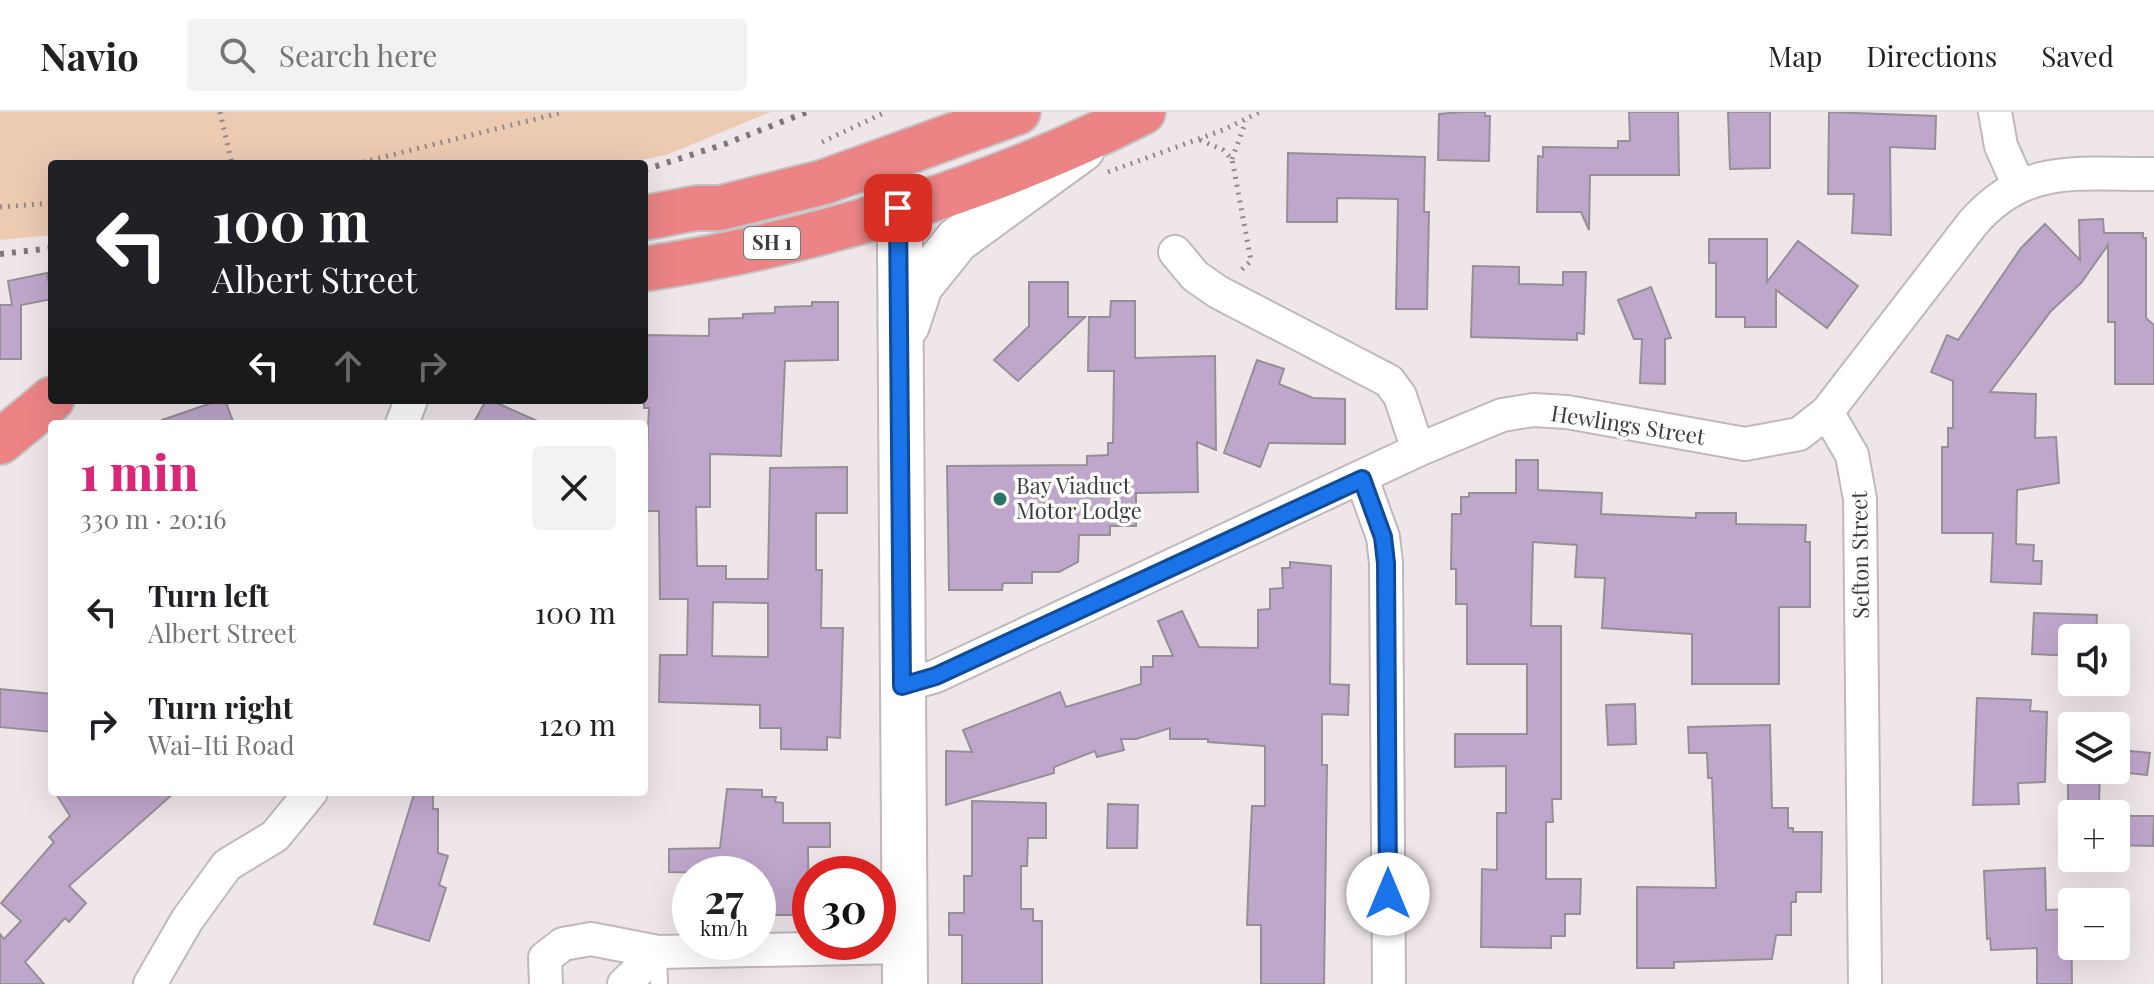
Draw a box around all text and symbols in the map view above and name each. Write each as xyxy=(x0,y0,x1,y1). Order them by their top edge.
search box xyxy=(187,19,747,91)
text: Navio xyxy=(40,30,139,81)
icon: search xyxy=(215,33,259,77)
text: Search here xyxy=(279,35,437,75)
text: Map xyxy=(1768,37,1822,74)
text: Directions xyxy=(1866,37,1997,74)
text: Saved xyxy=(2041,37,2114,74)
pin xyxy=(864,174,932,242)
text: 100 m xyxy=(212,182,369,257)
icon: arrive xyxy=(876,186,920,230)
icon: left xyxy=(80,192,184,296)
road number: SH 1 xyxy=(744,227,800,259)
text: Albert Street xyxy=(212,254,417,302)
icon: left xyxy=(242,344,286,388)
icon: ahead xyxy=(326,344,370,388)
icon: right xyxy=(410,344,454,388)
street label: Hewlings Street xyxy=(1549,397,1708,451)
text: 1 min xyxy=(80,439,198,503)
button: close xyxy=(532,446,616,530)
place label: Bay Viaduct Motor Lodge xyxy=(1016,470,1142,525)
marker: Bay Viaduct Motor Lodge xyxy=(991,490,1009,508)
street label: Sefton Street xyxy=(1843,490,1875,619)
text: 330 m · 20:16 xyxy=(80,501,226,536)
text: Turn left xyxy=(148,575,269,615)
icon: left xyxy=(80,590,124,634)
text: 100 m xyxy=(535,592,616,632)
text: Albert Street xyxy=(148,615,296,650)
map controls xyxy=(2058,624,2130,960)
button: sound xyxy=(2058,624,2130,696)
text: Turn right xyxy=(148,687,293,727)
icon: right xyxy=(80,702,124,746)
text: 120 m xyxy=(538,704,616,744)
button: layers xyxy=(2058,712,2130,784)
text: Wai-Iti Road xyxy=(148,727,295,762)
button: + xyxy=(2058,800,2130,872)
position arrow xyxy=(1346,852,1430,936)
speed limit sign: 30 xyxy=(792,856,896,960)
text: 27 xyxy=(704,871,744,924)
button: − xyxy=(2058,888,2130,960)
text: km/h xyxy=(700,914,748,941)

